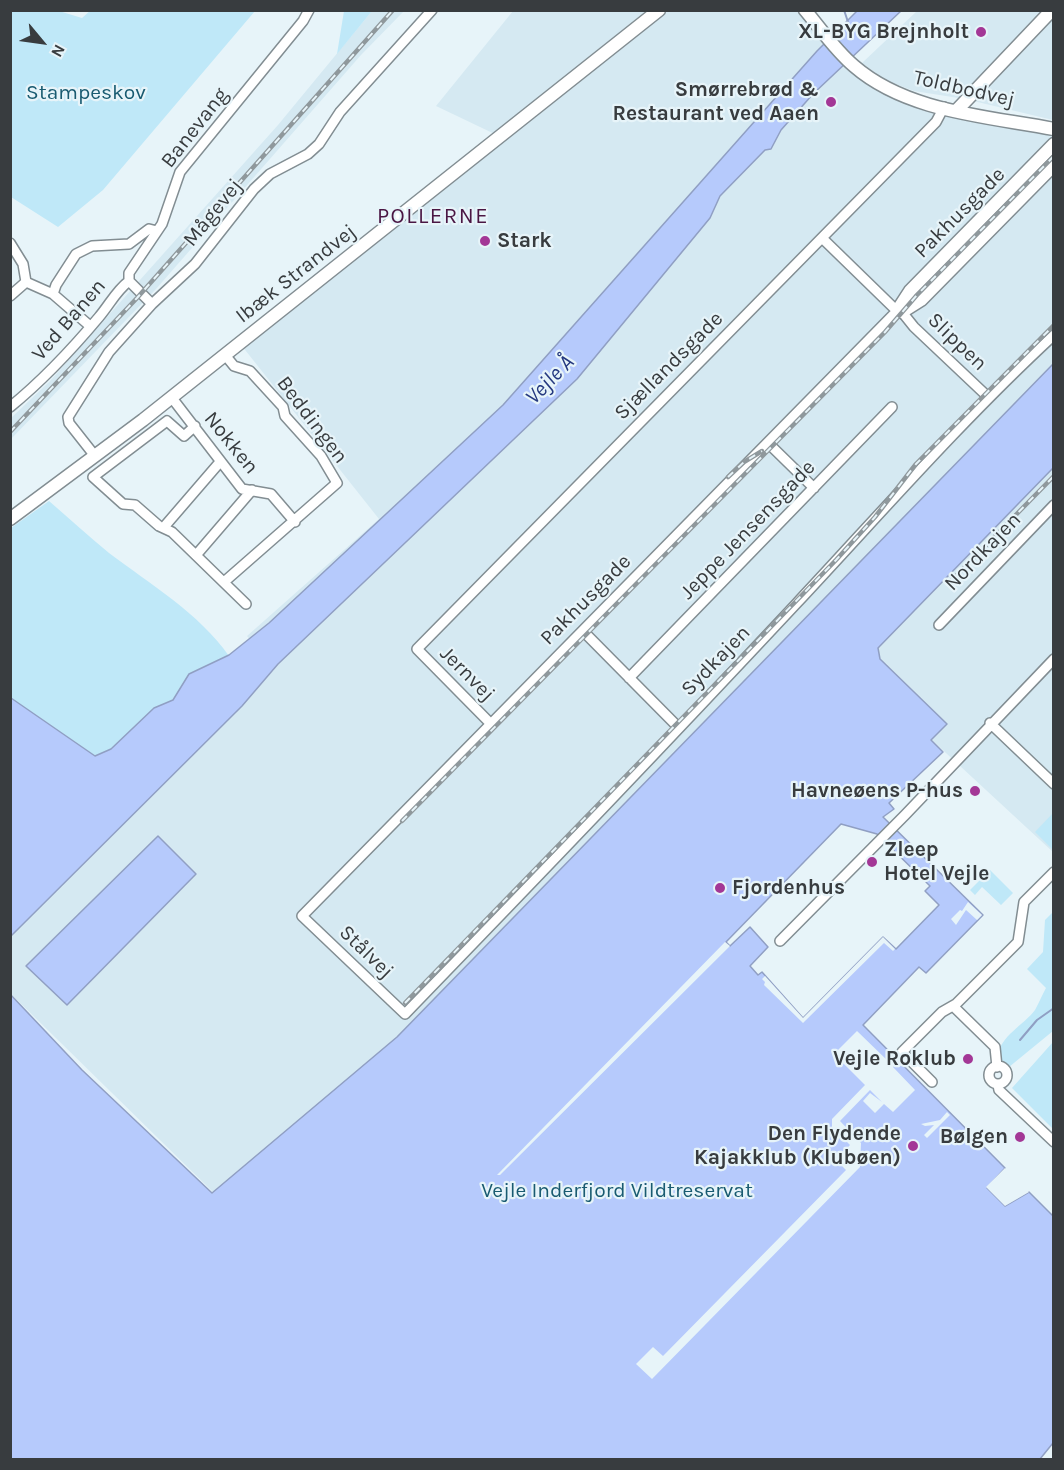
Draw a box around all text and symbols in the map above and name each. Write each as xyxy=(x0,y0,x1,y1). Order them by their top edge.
north arrow xyxy=(12,12,72,72)
place label: XL-BYG Brejnholt xyxy=(798,19,969,45)
marker: XL-BYG Brejnholt xyxy=(974,25,988,39)
text: N xyxy=(47,41,69,61)
street label: Toldbodvej xyxy=(911,65,1017,113)
place label: Smørrebrød & Restaurant ved Aaen xyxy=(612,77,819,127)
park label: Stampeskov xyxy=(26,80,146,106)
street label: Banevang xyxy=(156,83,234,173)
marker: Smørrebrød & Restaurant ved Aaen xyxy=(824,95,838,109)
street label: Pakhusgade xyxy=(909,162,1011,264)
street label: Mågevej xyxy=(178,174,248,252)
district label: POLLERNE xyxy=(377,204,489,230)
street label: Ibæk Strandvej xyxy=(231,219,361,329)
place label: Stark xyxy=(497,228,552,254)
marker: Stark xyxy=(478,234,492,248)
street label: Ved Banen xyxy=(27,274,111,366)
street label: Sjællandsgade xyxy=(609,306,729,426)
street label: Slippen xyxy=(922,308,992,376)
water label: Vejle Å xyxy=(520,350,580,410)
street label: Beddingen xyxy=(271,371,353,469)
street label: Nokken xyxy=(198,407,264,479)
street label: Jeppe Jensensgade xyxy=(675,455,821,605)
street label: Nordkajen xyxy=(939,508,1027,596)
street label: Pakhusgade xyxy=(535,549,637,651)
street label: Sydkajen xyxy=(676,620,756,702)
street label: Jernvej xyxy=(434,641,500,707)
place label: Havneøens P-hus xyxy=(791,778,963,804)
marker: Havneøens P-hus xyxy=(968,784,982,798)
place label: Zleep Hotel Vejle xyxy=(884,837,989,887)
marker: Zleep Hotel Vejle xyxy=(865,855,879,869)
place label: Fjordenhus xyxy=(732,875,845,901)
marker: Fjordenhus xyxy=(713,881,727,895)
street label: Stålvej xyxy=(334,920,398,984)
place label: Vejle Roklub xyxy=(833,1046,956,1072)
marker: Vejle Roklub xyxy=(961,1052,975,1066)
place label: Den Flydende Kajakklub (Klubøen) xyxy=(694,1121,901,1171)
place label: Bølgen xyxy=(940,1124,1008,1150)
marker: Bølgen xyxy=(1013,1130,1027,1144)
marker: Den Flydende Kajakklub (Klubøen) xyxy=(906,1139,920,1153)
park label: Vejle Inderfjord Vildtreservat xyxy=(481,1178,753,1204)

